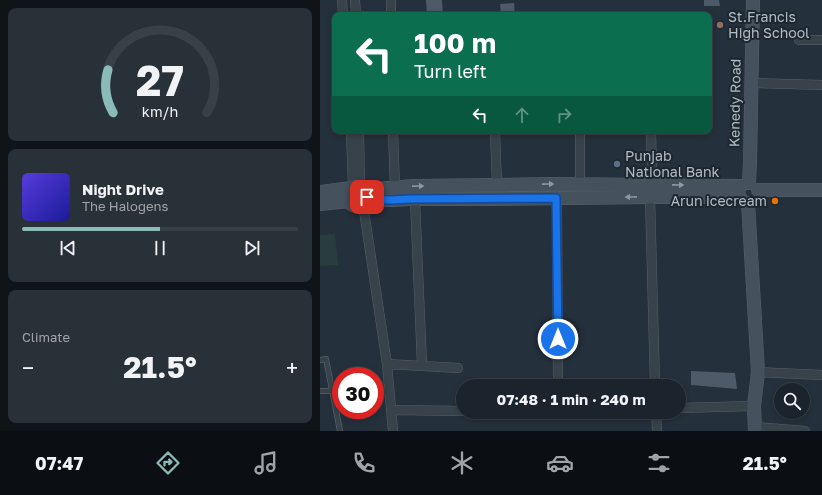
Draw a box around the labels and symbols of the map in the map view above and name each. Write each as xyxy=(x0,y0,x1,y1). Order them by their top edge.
place label: St.Francis High School xyxy=(728,8,810,41)
marker: St.Francis High School xyxy=(715,20,725,30)
street label: Kenedy Road xyxy=(725,59,744,147)
place label: Punjab National Bank xyxy=(625,147,720,180)
marker: Punjab National Bank xyxy=(612,159,622,169)
pin xyxy=(350,180,384,214)
one-way arrow xyxy=(542,181,555,187)
one-way arrow xyxy=(672,182,685,188)
one-way arrow xyxy=(412,183,425,189)
place label: Arun icecream xyxy=(671,192,767,209)
one-way arrow xyxy=(624,194,637,200)
marker: Arun icecream xyxy=(770,196,780,206)
position arrow xyxy=(537,318,579,360)
speed limit sign: 30 xyxy=(332,367,384,419)

